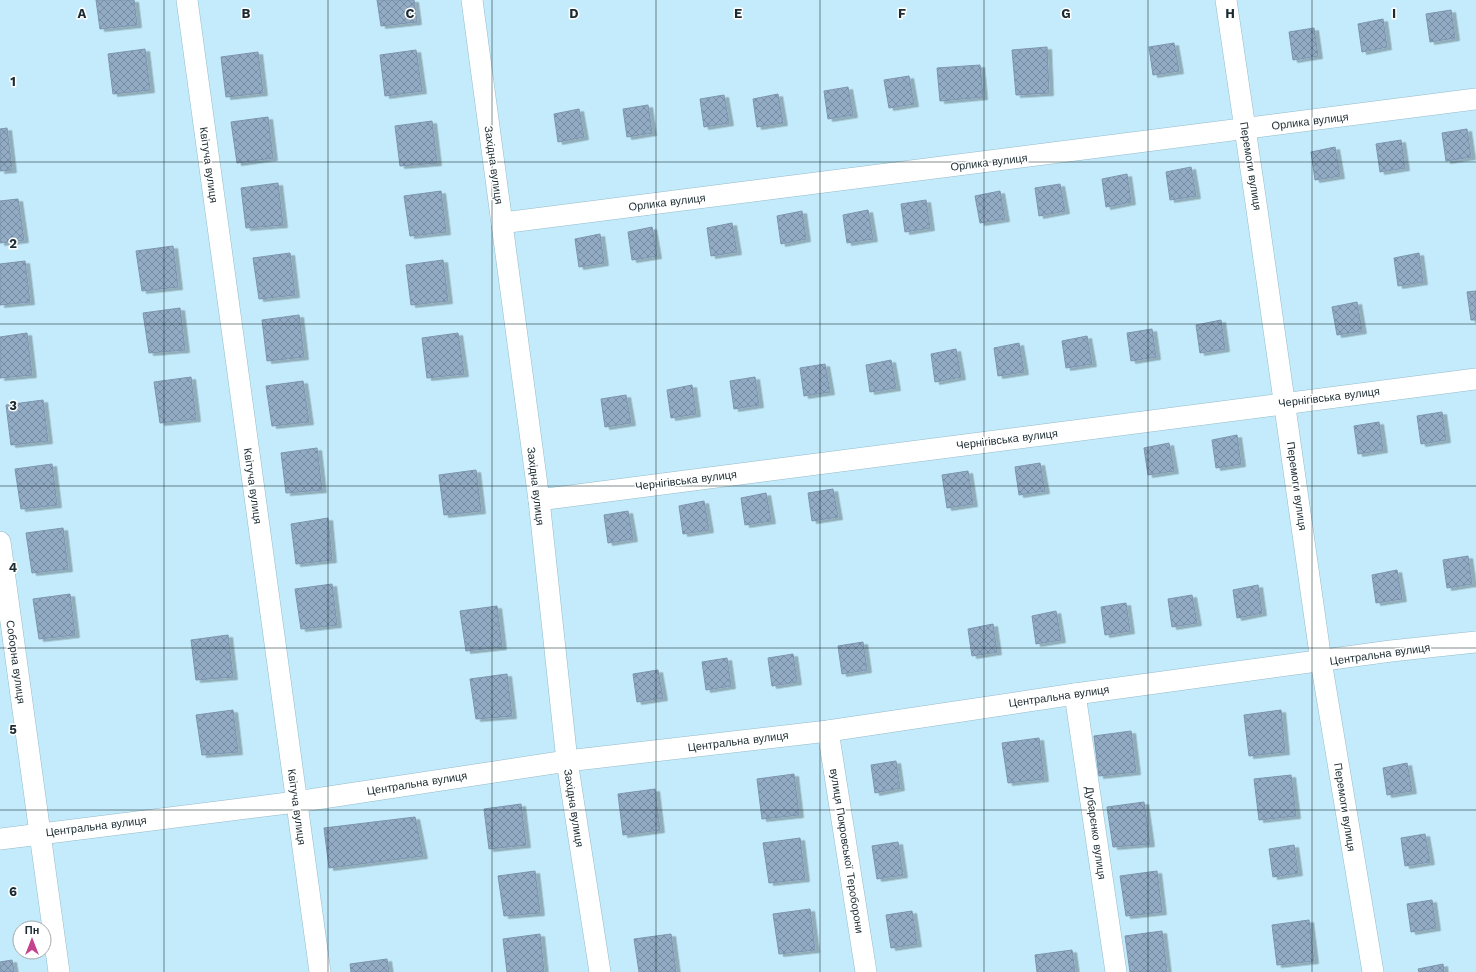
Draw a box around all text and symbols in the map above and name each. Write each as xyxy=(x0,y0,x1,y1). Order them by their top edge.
text: A xyxy=(78,6,87,21)
text: B xyxy=(242,6,251,21)
text: C xyxy=(406,6,415,21)
text: D xyxy=(569,6,579,21)
text: E xyxy=(734,6,742,21)
text: F xyxy=(898,6,906,21)
text: G xyxy=(1061,6,1071,21)
text: H xyxy=(1225,6,1235,21)
text: I xyxy=(1392,6,1396,21)
text: 1 xyxy=(10,74,16,89)
street label: Орлика вулиця xyxy=(1271,110,1349,133)
street label: Перемоги вулиця xyxy=(1237,121,1264,211)
street label: Західна вулиця xyxy=(482,125,505,205)
street label: Квітуча вулиця xyxy=(197,126,220,204)
street label: Орлика вулиця xyxy=(950,151,1028,174)
street label: Орлика вулиця xyxy=(628,191,706,214)
text: 2 xyxy=(9,236,17,251)
street label: Чернігівська вулиця xyxy=(1278,385,1381,410)
text: 3 xyxy=(9,398,17,413)
street label: Чернігівська вулиця xyxy=(956,427,1059,452)
street label: Перемоги вулиця xyxy=(1284,441,1309,531)
street label: Західна вулиця xyxy=(524,446,547,526)
street label: Квітуча вулиця xyxy=(241,447,264,525)
street label: Чернігівська вулиця xyxy=(635,468,738,493)
text: 4 xyxy=(9,560,18,575)
street label: Соборна вулиця xyxy=(3,619,28,705)
street label: Центральна вулиця xyxy=(1329,641,1431,668)
street label: Центральна вулиця xyxy=(1008,683,1110,710)
text: 5 xyxy=(9,722,17,737)
street label: Центральна вулиця xyxy=(687,729,789,754)
street label: Перемоги вулиця xyxy=(1331,762,1358,852)
street label: Квітуча вулиця xyxy=(285,768,308,846)
street label: Західна вулиця xyxy=(561,768,586,848)
street label: вулиця Покровської Тероборони xyxy=(827,768,866,934)
street label: Центральна вулиця xyxy=(366,769,468,798)
street label: Дубарєнко вулиця xyxy=(1083,786,1108,880)
street label: Центральна вулиця xyxy=(45,814,147,839)
text: 6 xyxy=(9,884,17,899)
north arrow xyxy=(12,920,52,960)
text: Пн xyxy=(25,924,39,937)

